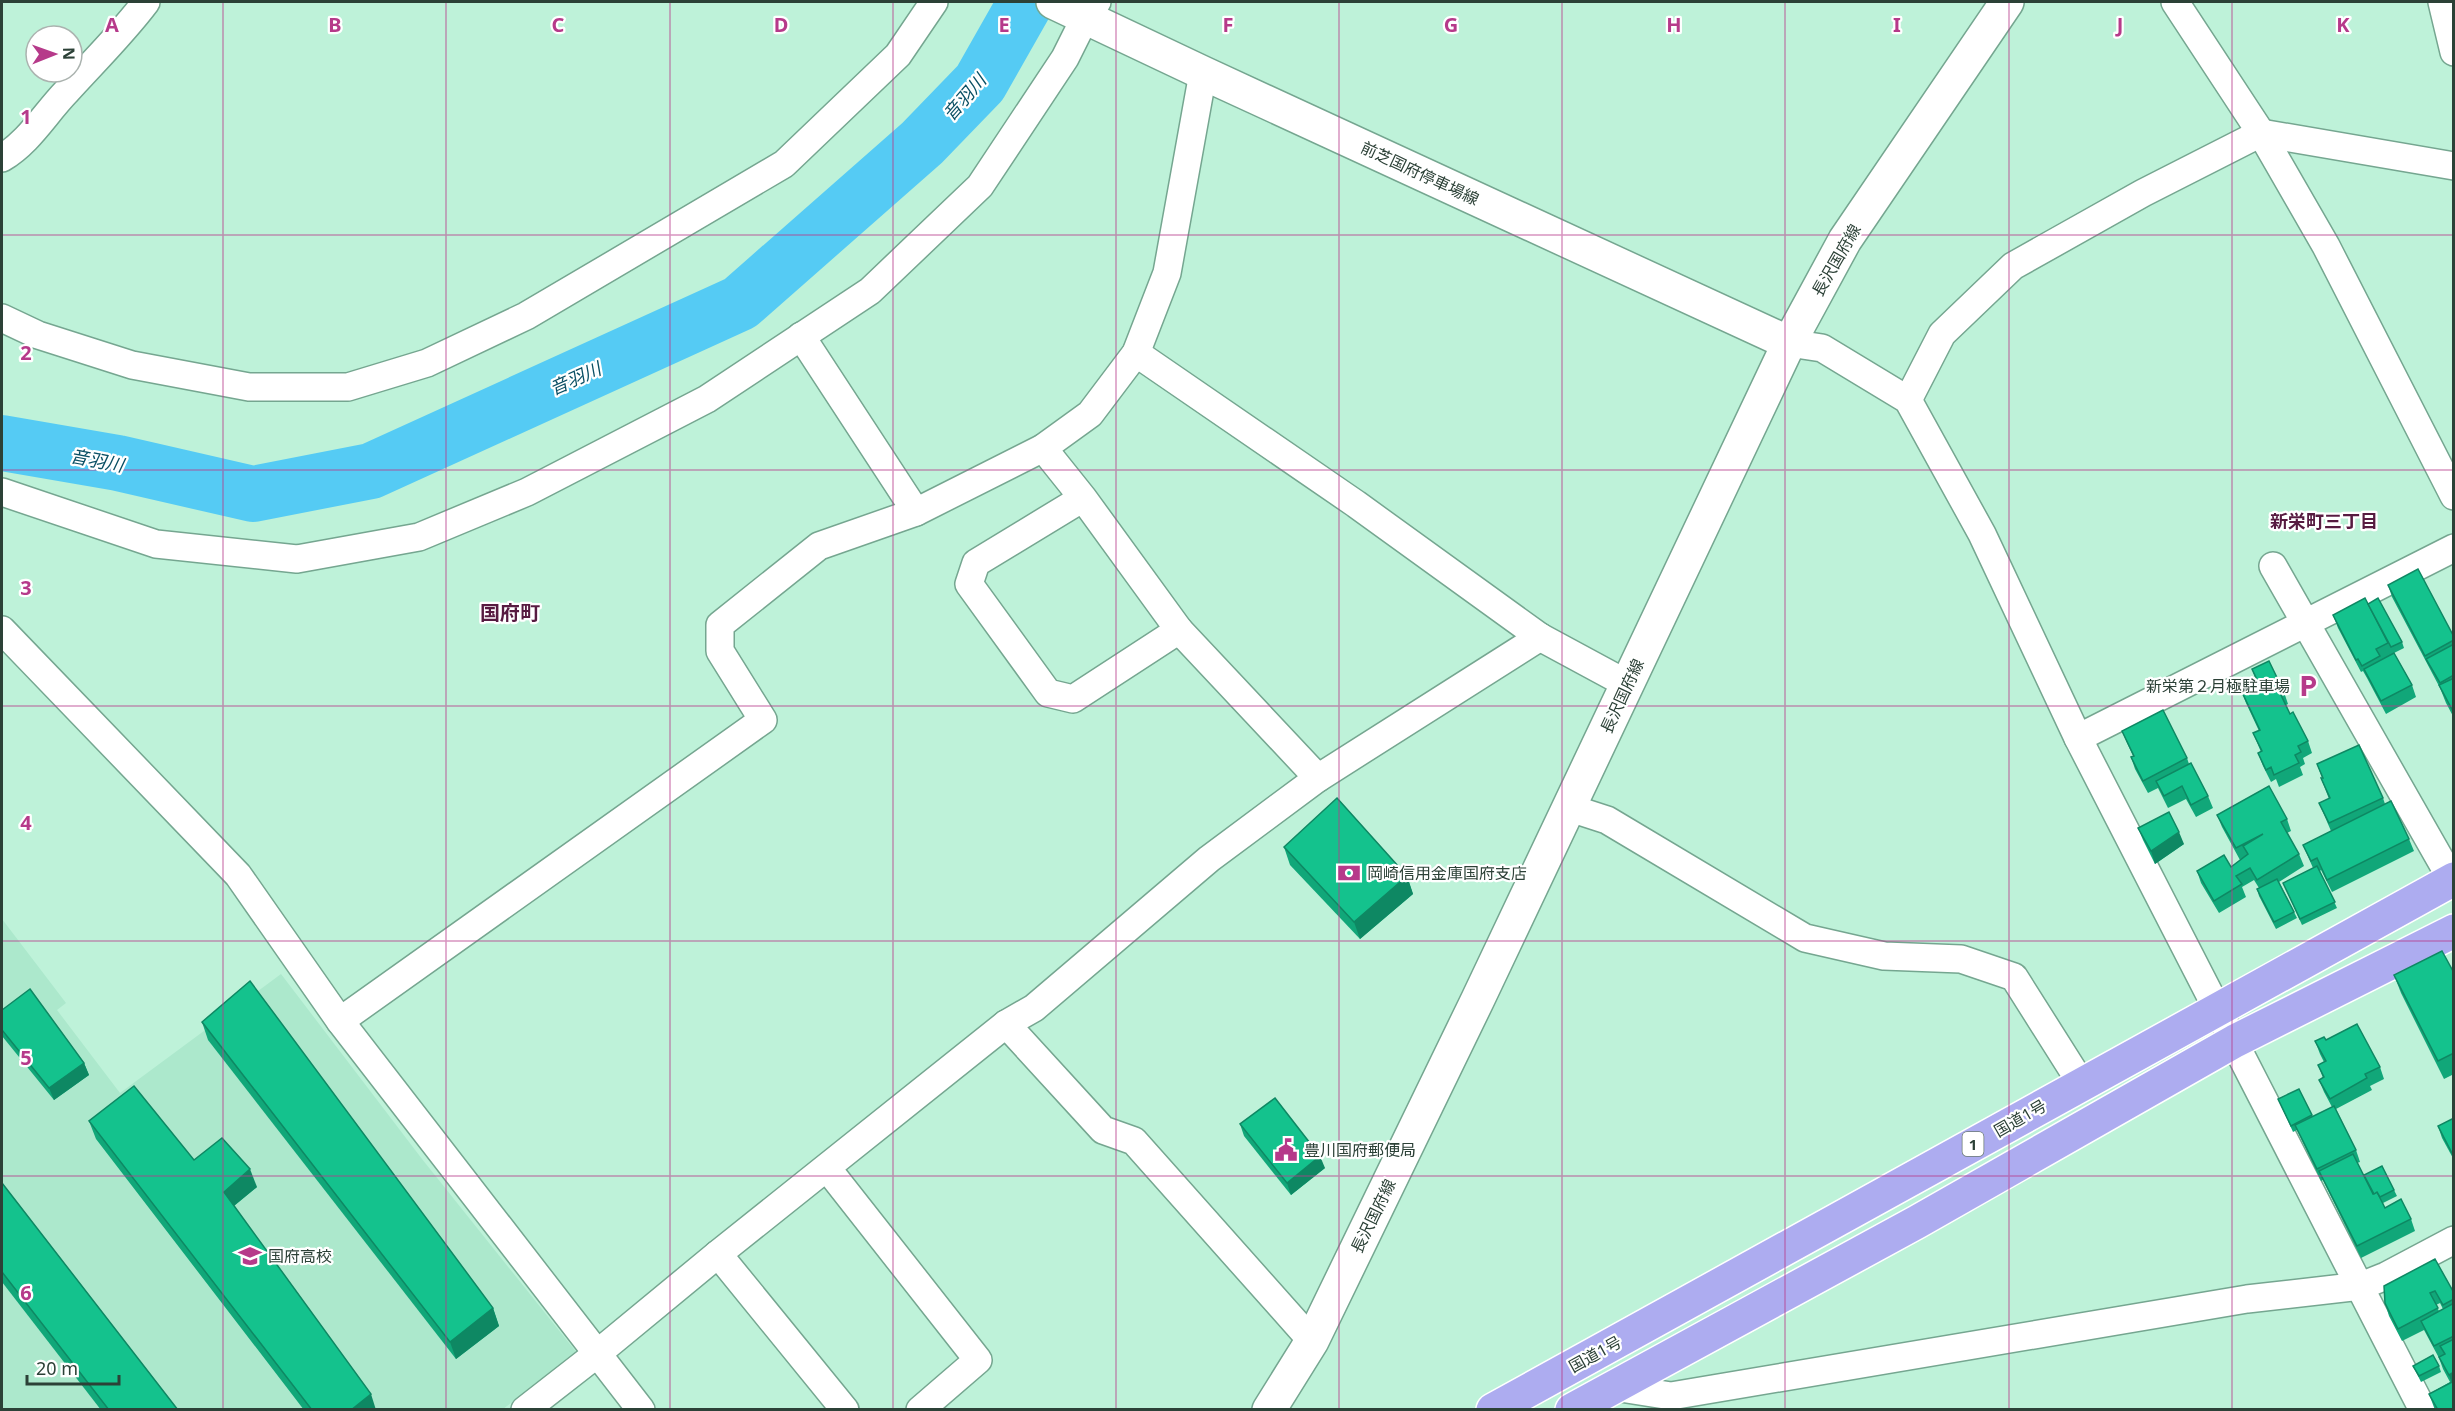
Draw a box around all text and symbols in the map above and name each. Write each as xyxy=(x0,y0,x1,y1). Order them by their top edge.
text: A xyxy=(105,11,119,38)
text: B xyxy=(328,11,342,38)
text: C xyxy=(552,11,565,38)
text: D xyxy=(774,11,788,38)
text: E xyxy=(998,11,1010,38)
text: F xyxy=(1223,11,1233,38)
text: G xyxy=(1444,11,1458,38)
text: H xyxy=(1666,11,1682,38)
text: I xyxy=(1893,11,1901,38)
text: J xyxy=(2115,11,2123,38)
text: K xyxy=(2336,11,2350,38)
north arrow xyxy=(24,24,84,84)
text: N xyxy=(58,47,80,60)
water label: 音羽川 xyxy=(937,67,992,125)
text: 1 xyxy=(20,103,32,130)
street label: 前芝国府停車場線 xyxy=(1357,136,1483,210)
street label: 長沢国府線 xyxy=(1806,220,1866,300)
text: 2 xyxy=(20,339,32,366)
water label: 音羽川 xyxy=(545,355,606,400)
water label: 音羽川 xyxy=(68,443,128,477)
district label: 新栄町三丁目 xyxy=(2270,509,2378,533)
text: 3 xyxy=(20,574,32,601)
district label: 国府町 xyxy=(480,599,540,626)
street label: 長沢国府線 xyxy=(1595,655,1649,737)
parking icon: 新栄第２月極駐車場 xyxy=(2295,673,2321,699)
place label: 新栄第２月極駐車場 xyxy=(2146,675,2290,697)
text: 4 xyxy=(20,809,32,836)
bank icon: 岡崎信用金庫国府支店 xyxy=(1336,860,1362,886)
place label: 岡崎信用金庫国府支店 xyxy=(1367,862,1527,884)
text: 5 xyxy=(20,1044,32,1071)
street label: 国道1号 xyxy=(1990,1094,2050,1142)
road number: 1 xyxy=(1962,1132,1984,1156)
public building icon: 豊川国府郵便局 xyxy=(1273,1137,1299,1163)
place label: 豊川国府郵便局 xyxy=(1304,1139,1416,1161)
street label: 長沢国府線 xyxy=(1346,1175,1400,1257)
school or university icon: 国府高校 xyxy=(237,1243,263,1269)
place label: 国府高校 xyxy=(268,1245,332,1267)
text: 6 xyxy=(20,1279,32,1306)
street label: 国道1号 xyxy=(1565,1331,1625,1377)
scale bar xyxy=(27,1348,118,1386)
text: 20 m xyxy=(36,1356,78,1380)

